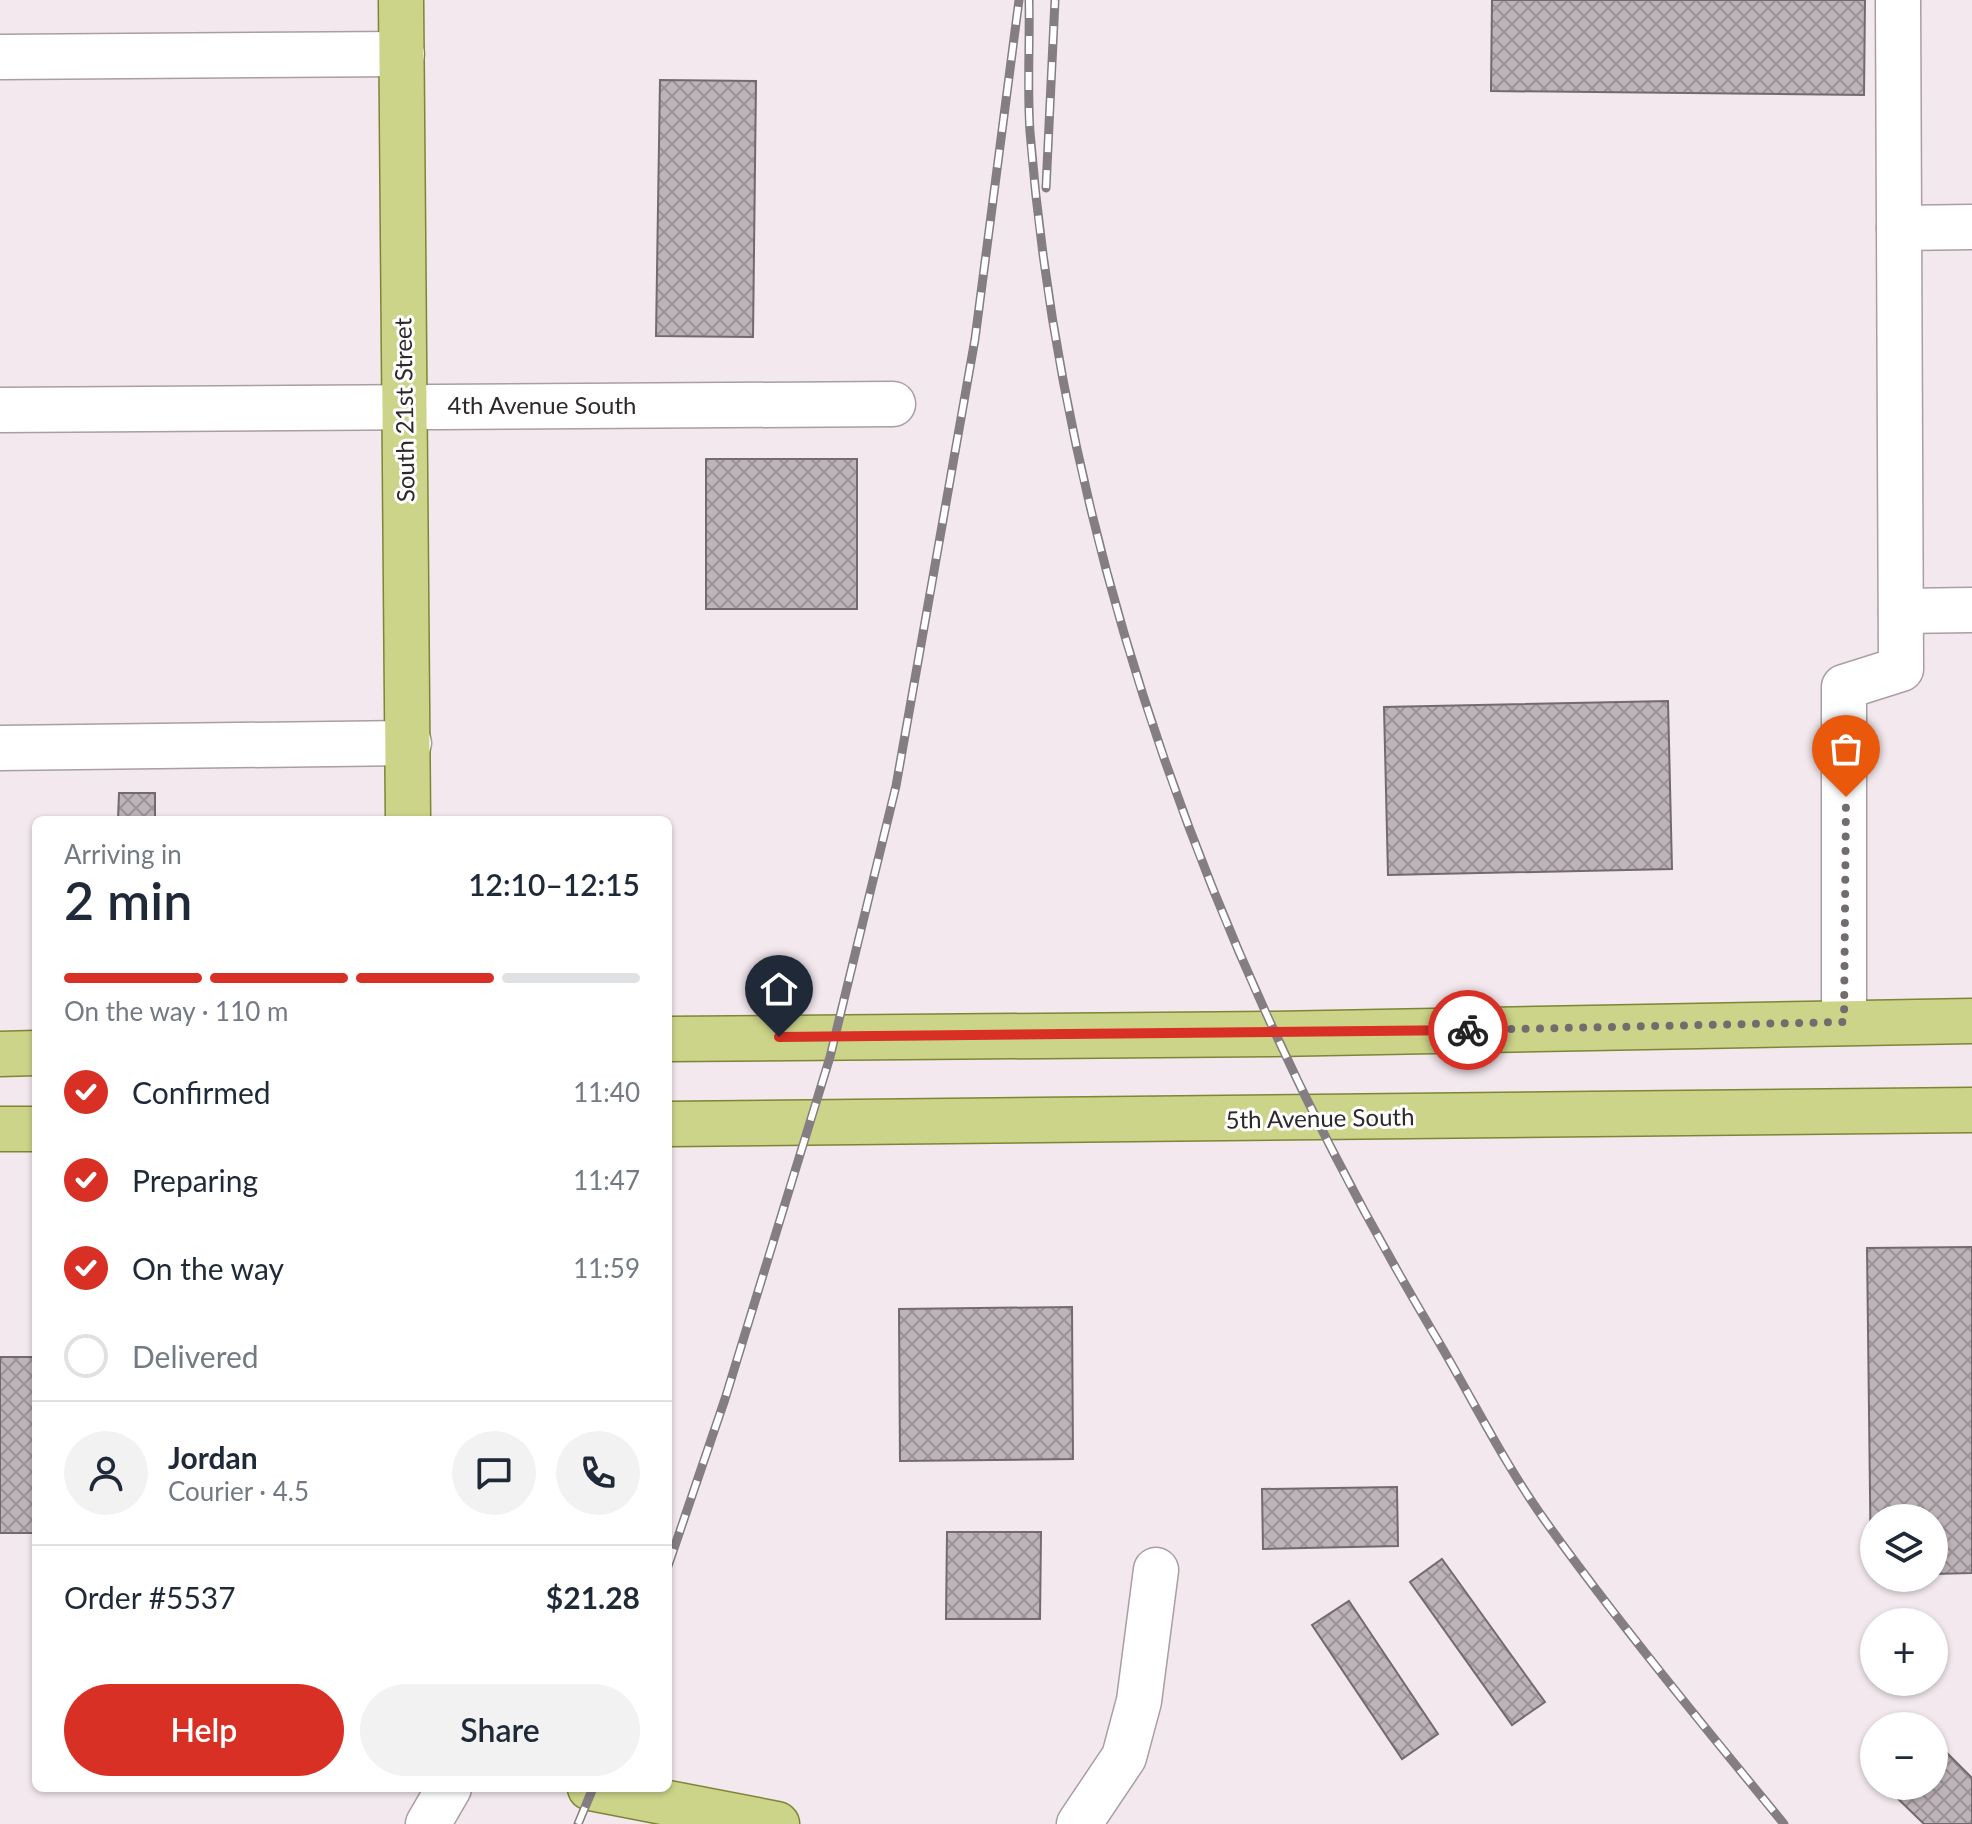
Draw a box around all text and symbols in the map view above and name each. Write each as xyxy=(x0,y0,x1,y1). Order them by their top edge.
street label: South 21st Street xyxy=(387,317,420,502)
street label: 4th Avenue South xyxy=(448,390,636,419)
pin xyxy=(1812,715,1880,797)
icon: bag xyxy=(1824,727,1868,771)
text: Arriving in xyxy=(64,838,182,870)
text: 12:10–12:15 xyxy=(468,866,640,902)
text: 2 min xyxy=(64,869,192,931)
pin xyxy=(745,955,813,1037)
icon: home xyxy=(757,967,801,1011)
courier xyxy=(1428,990,1508,1070)
text: On the way · 110 m xyxy=(64,995,288,1027)
icon: bike xyxy=(1446,1008,1490,1052)
icon: check xyxy=(64,1070,108,1114)
text: Confirmed xyxy=(132,1074,271,1110)
text: 11:40 xyxy=(573,1076,640,1108)
street label: 5th Avenue South xyxy=(1225,1101,1415,1134)
icon: check xyxy=(64,1158,108,1202)
text: Preparing xyxy=(132,1162,258,1198)
text: 11:47 xyxy=(573,1164,640,1196)
icon: check xyxy=(64,1246,108,1290)
text: On the way xyxy=(132,1250,284,1286)
text: 11:59 xyxy=(573,1252,640,1284)
text: Delivered xyxy=(132,1338,259,1374)
button: person xyxy=(64,1431,148,1515)
button: chat xyxy=(452,1431,536,1515)
button: phone xyxy=(556,1431,640,1515)
text: Jordan xyxy=(168,1439,258,1475)
text: Courier · 4.5 xyxy=(168,1475,309,1507)
map controls xyxy=(1860,1504,1948,1800)
button: layers xyxy=(1860,1504,1948,1592)
text: Order #5537 xyxy=(64,1579,236,1615)
text: $21.28 xyxy=(546,1579,640,1615)
button: + xyxy=(1860,1608,1948,1696)
button: Help xyxy=(64,1684,344,1776)
button: Share xyxy=(360,1684,640,1776)
button: − xyxy=(1860,1712,1948,1800)

